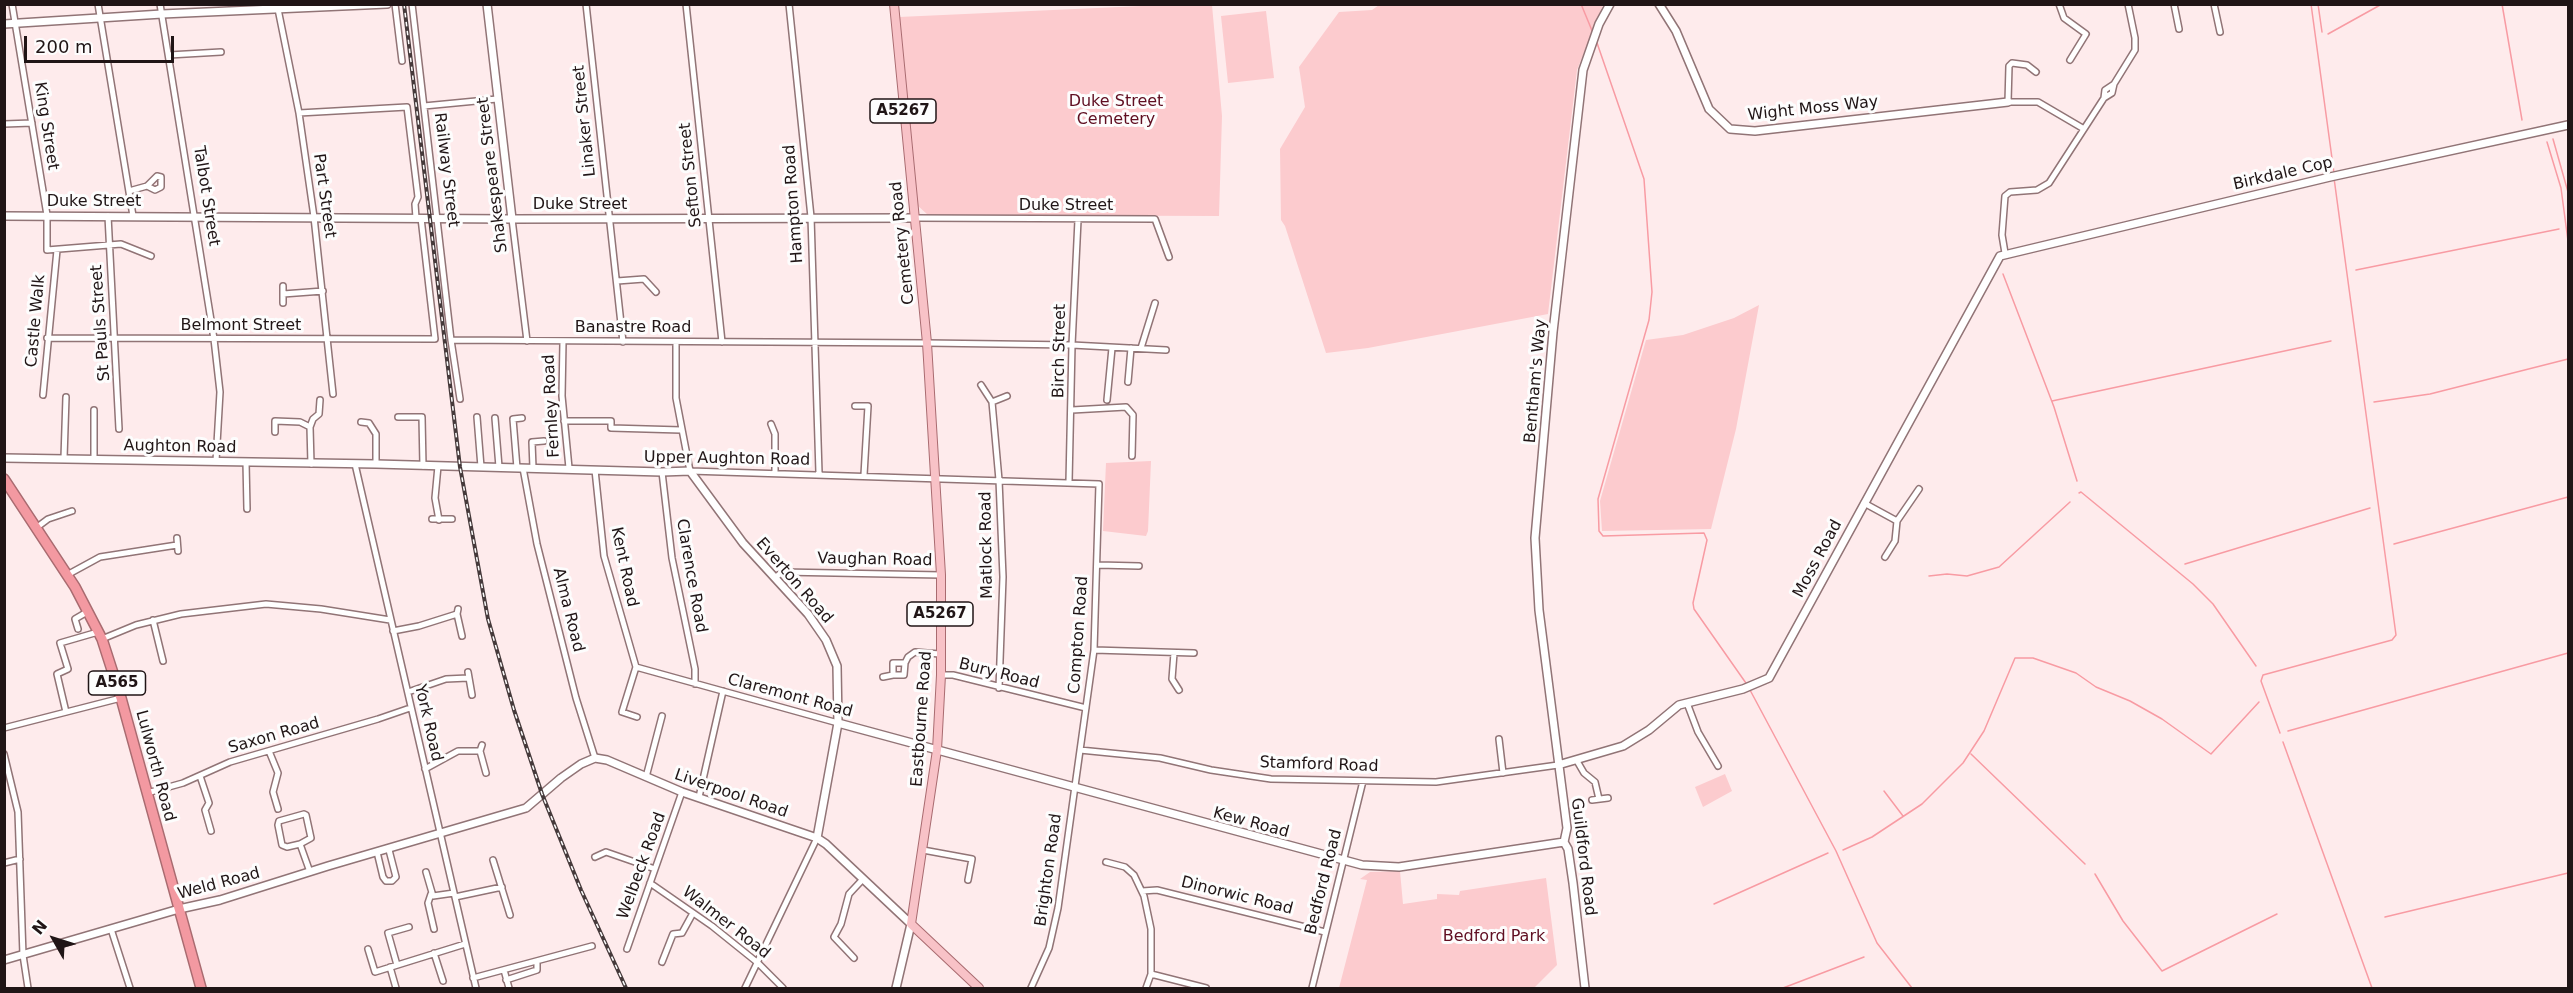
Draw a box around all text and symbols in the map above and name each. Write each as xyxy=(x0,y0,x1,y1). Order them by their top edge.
scale bar xyxy=(27,24,177,62)
text: 200 m xyxy=(35,36,93,57)
street label: Linaker Street xyxy=(570,64,600,178)
street label: King Street xyxy=(30,81,62,171)
park label: Duke Street Cemetery xyxy=(1069,92,1163,130)
street label: Wight Moss Way xyxy=(1747,93,1879,125)
street label: Shakespeare Street xyxy=(474,96,512,254)
road number: A5267 xyxy=(870,99,936,123)
street label: Railway Street xyxy=(429,111,463,229)
street label: Sefton Street xyxy=(676,122,706,228)
street label: Talbot Street xyxy=(189,144,223,248)
street label: Hampton Road xyxy=(780,144,808,264)
street label: Part Street xyxy=(309,152,339,240)
street label: Birkdale Cop xyxy=(2231,153,2335,195)
street label: Cemetery Road xyxy=(887,180,919,306)
street label: Duke Street xyxy=(47,192,141,212)
street label: Duke Street xyxy=(533,195,627,215)
street label: Duke Street xyxy=(1019,196,1113,216)
street label: St Pauls Street xyxy=(87,264,115,382)
street label: Castle Walk xyxy=(22,274,50,368)
street label: Birch Street xyxy=(1050,304,1070,398)
street label: Belmont Street xyxy=(181,316,301,336)
street label: Banastre Road xyxy=(575,318,691,338)
street label: Bentham's Way xyxy=(1521,318,1551,444)
street label: Fernley Road xyxy=(540,354,564,458)
street label: Aughton Road xyxy=(123,436,237,458)
street label: Upper Aughton Road xyxy=(644,448,810,470)
street label: Matlock Road xyxy=(976,491,998,599)
street label: Clarence Road xyxy=(672,517,710,635)
street label: Moss Road xyxy=(1789,517,1847,601)
street label: Kent Road xyxy=(606,525,642,609)
street label: Everton Road xyxy=(752,534,836,628)
street label: Vaughan Road xyxy=(817,549,933,571)
street label: Alma Road xyxy=(548,566,588,654)
street label: Compton Road xyxy=(1065,575,1093,695)
road number: A5267 xyxy=(907,602,973,626)
street label: Eastbourne Road xyxy=(908,650,936,788)
street label: Bury Road xyxy=(957,655,1041,693)
street label: Claremont Road xyxy=(725,670,855,722)
road number: A565 xyxy=(88,671,146,695)
street label: York Road xyxy=(410,683,446,763)
street label: Lulworth Road xyxy=(131,708,179,824)
street label: Saxon Road xyxy=(226,714,322,758)
street label: Stamford Road xyxy=(1259,753,1379,777)
street label: Liverpool Road xyxy=(672,766,790,822)
street label: Guildford Road xyxy=(1566,797,1600,917)
street label: Kew Road xyxy=(1211,804,1291,842)
street label: Welbeck Road xyxy=(614,810,670,922)
street label: Brighton Road xyxy=(1032,812,1066,928)
street label: Bedford Road xyxy=(1302,827,1346,937)
street label: Weld Road xyxy=(176,864,262,904)
street label: Dinorwic Road xyxy=(1179,873,1295,919)
street label: Walmer Road xyxy=(678,883,774,963)
north arrow xyxy=(24,909,84,969)
text: N xyxy=(28,916,51,939)
park label: Bedford Park xyxy=(1443,927,1545,947)

